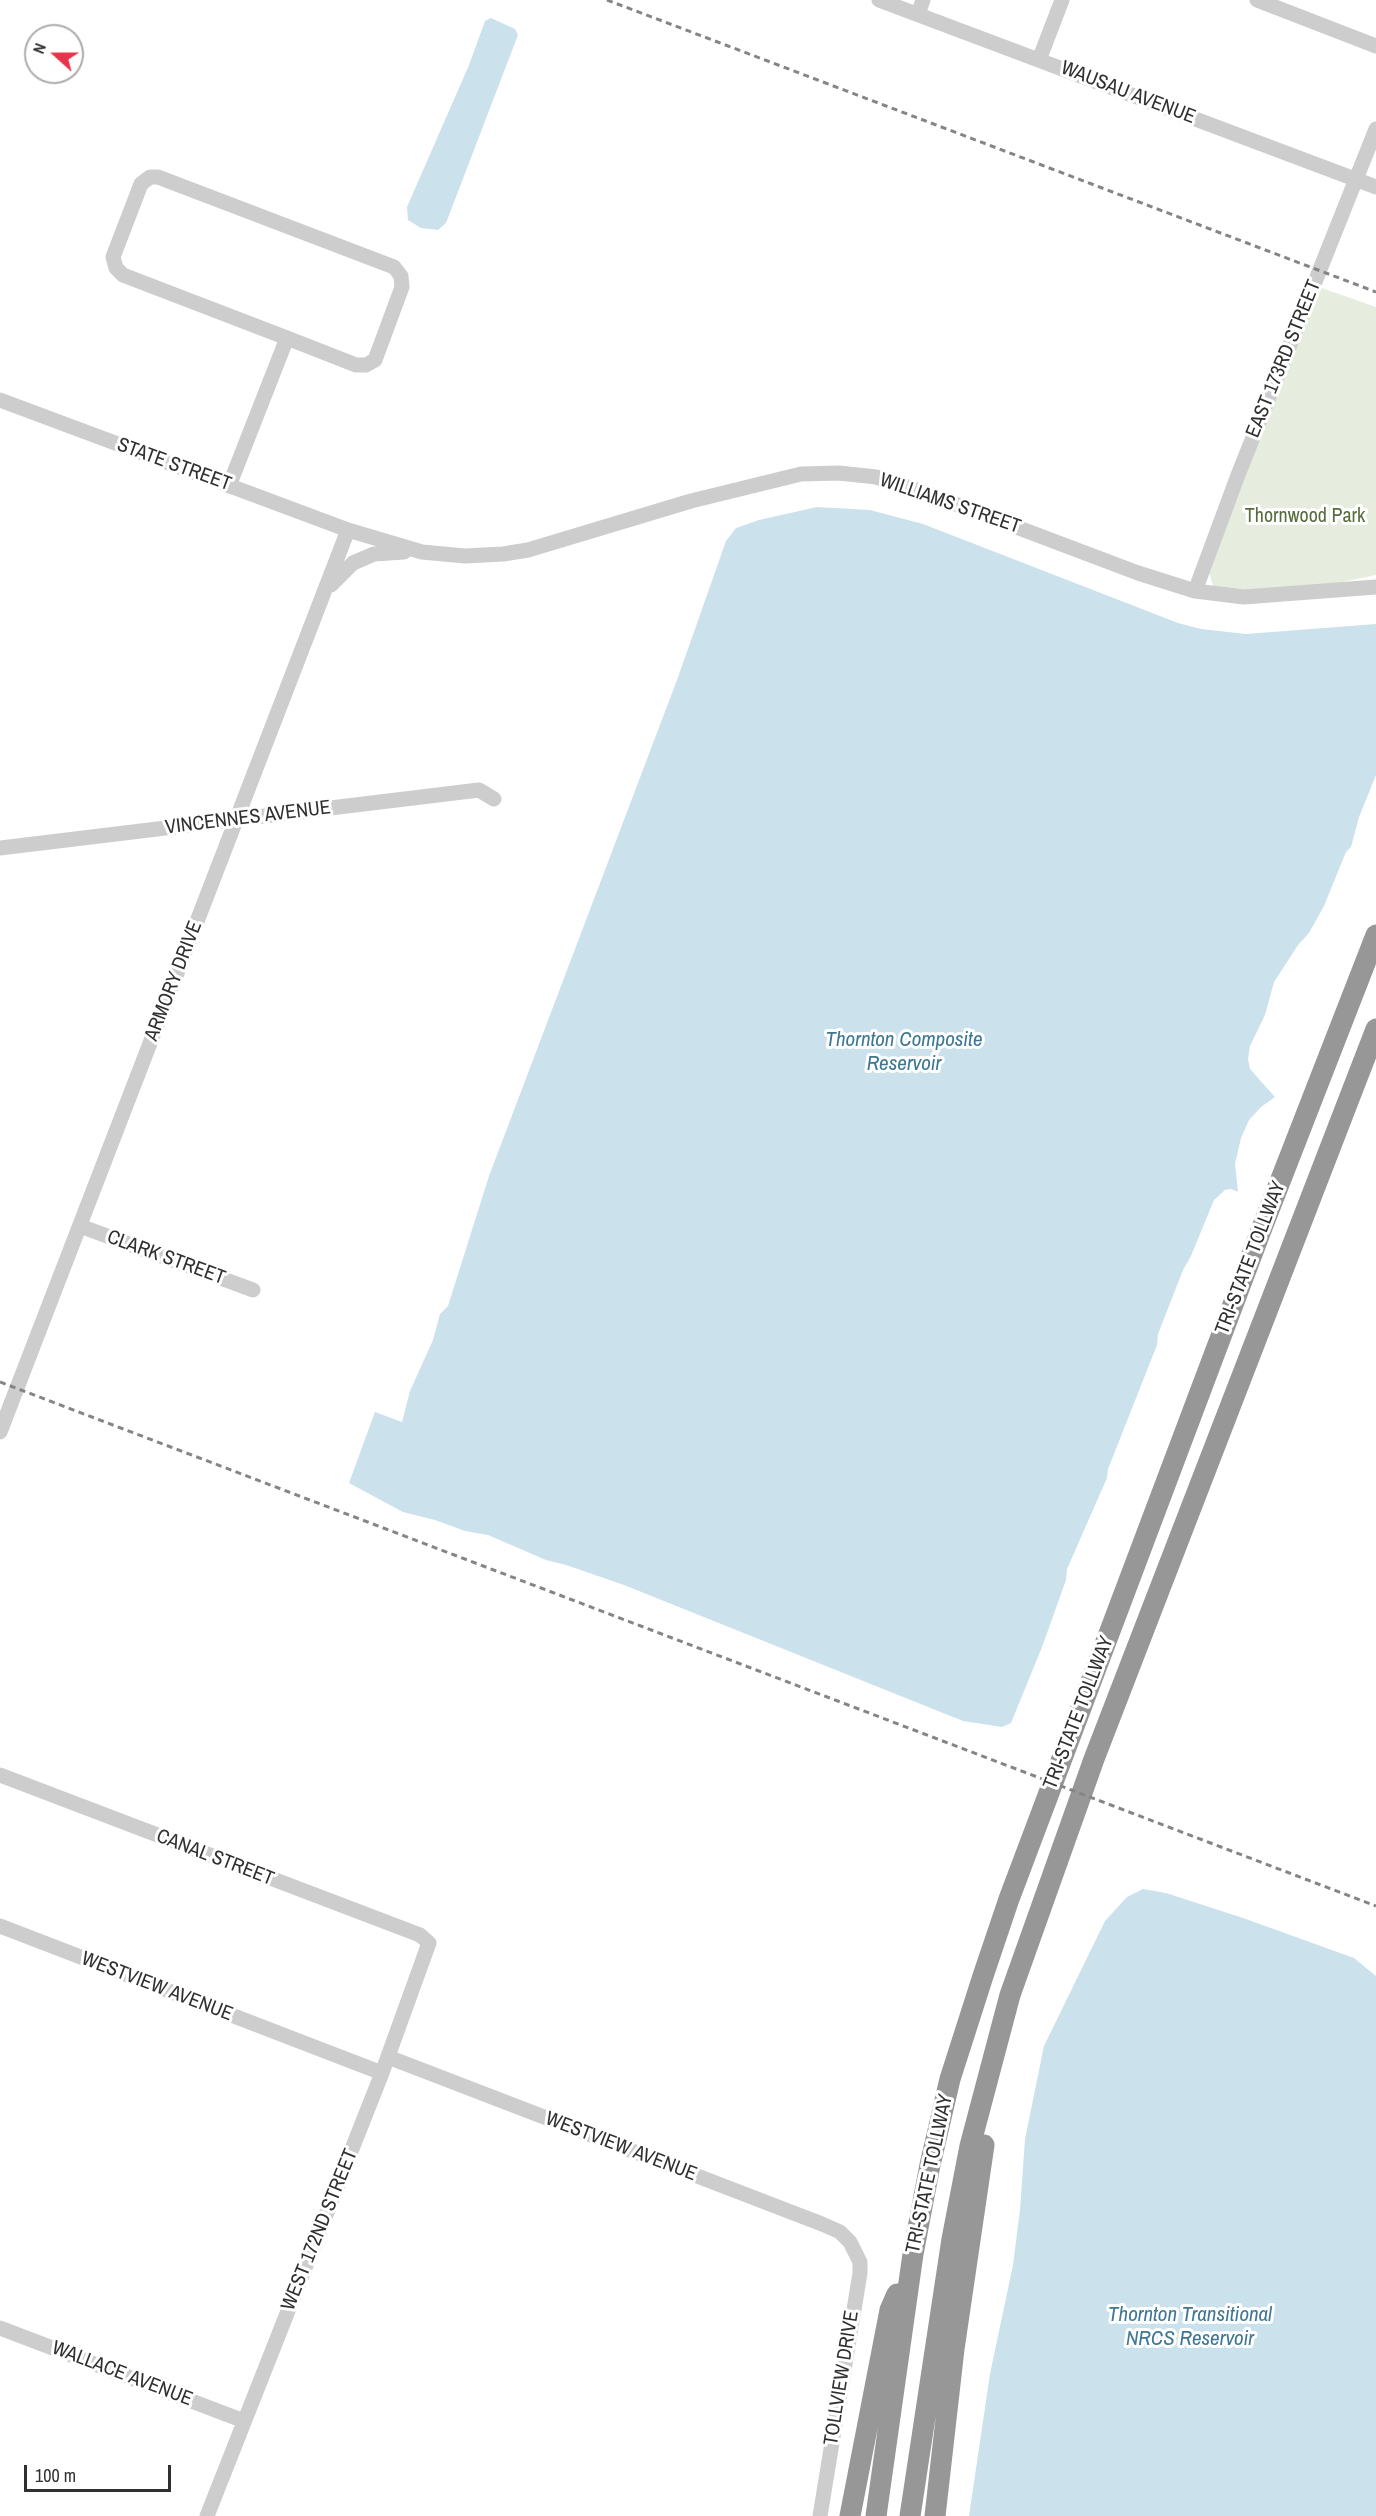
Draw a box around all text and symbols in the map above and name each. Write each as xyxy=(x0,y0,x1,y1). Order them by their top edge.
north arrow xyxy=(24,24,84,84)
text: N xyxy=(27,40,51,57)
street label: WAUSAU AVENUE xyxy=(1057,56,1199,130)
street label: EAST 173RD STREET xyxy=(1241,277,1327,441)
street label: STATE STREET xyxy=(114,433,234,497)
street label: WILLIAMS STREET xyxy=(876,469,1024,539)
park label: Thornwood Park xyxy=(1245,505,1365,529)
street label: VINCENNES AVENUE xyxy=(164,796,332,840)
street label: ARMORY DRIVE xyxy=(140,918,208,1044)
water label: Thornton Composite Reservoir xyxy=(826,1027,982,1077)
street label: TRI-STATE TOLLWAY xyxy=(1211,1178,1291,1338)
street label: CLARK STREET xyxy=(104,1226,228,1290)
street label: TRI-STATE TOLLWAY xyxy=(1039,1633,1119,1793)
street label: CANAL STREET xyxy=(153,1825,277,1891)
street label: WESTVIEW AVENUE xyxy=(78,1947,236,2027)
street label: TRI-STATE TOLLWAY xyxy=(901,2092,959,2256)
street label: WESTVIEW AVENUE xyxy=(542,2107,700,2187)
street label: WEST 172ND STREET xyxy=(277,2146,363,2314)
water label: Thornton Transitional NRCS Reservoir xyxy=(1108,2302,1272,2352)
street label: TOLLVIEW DRIVE xyxy=(819,2309,865,2447)
street label: WALLACE AVENUE xyxy=(48,2336,196,2412)
scale bar xyxy=(27,2453,174,2491)
text: 100 m xyxy=(35,2463,76,2488)

